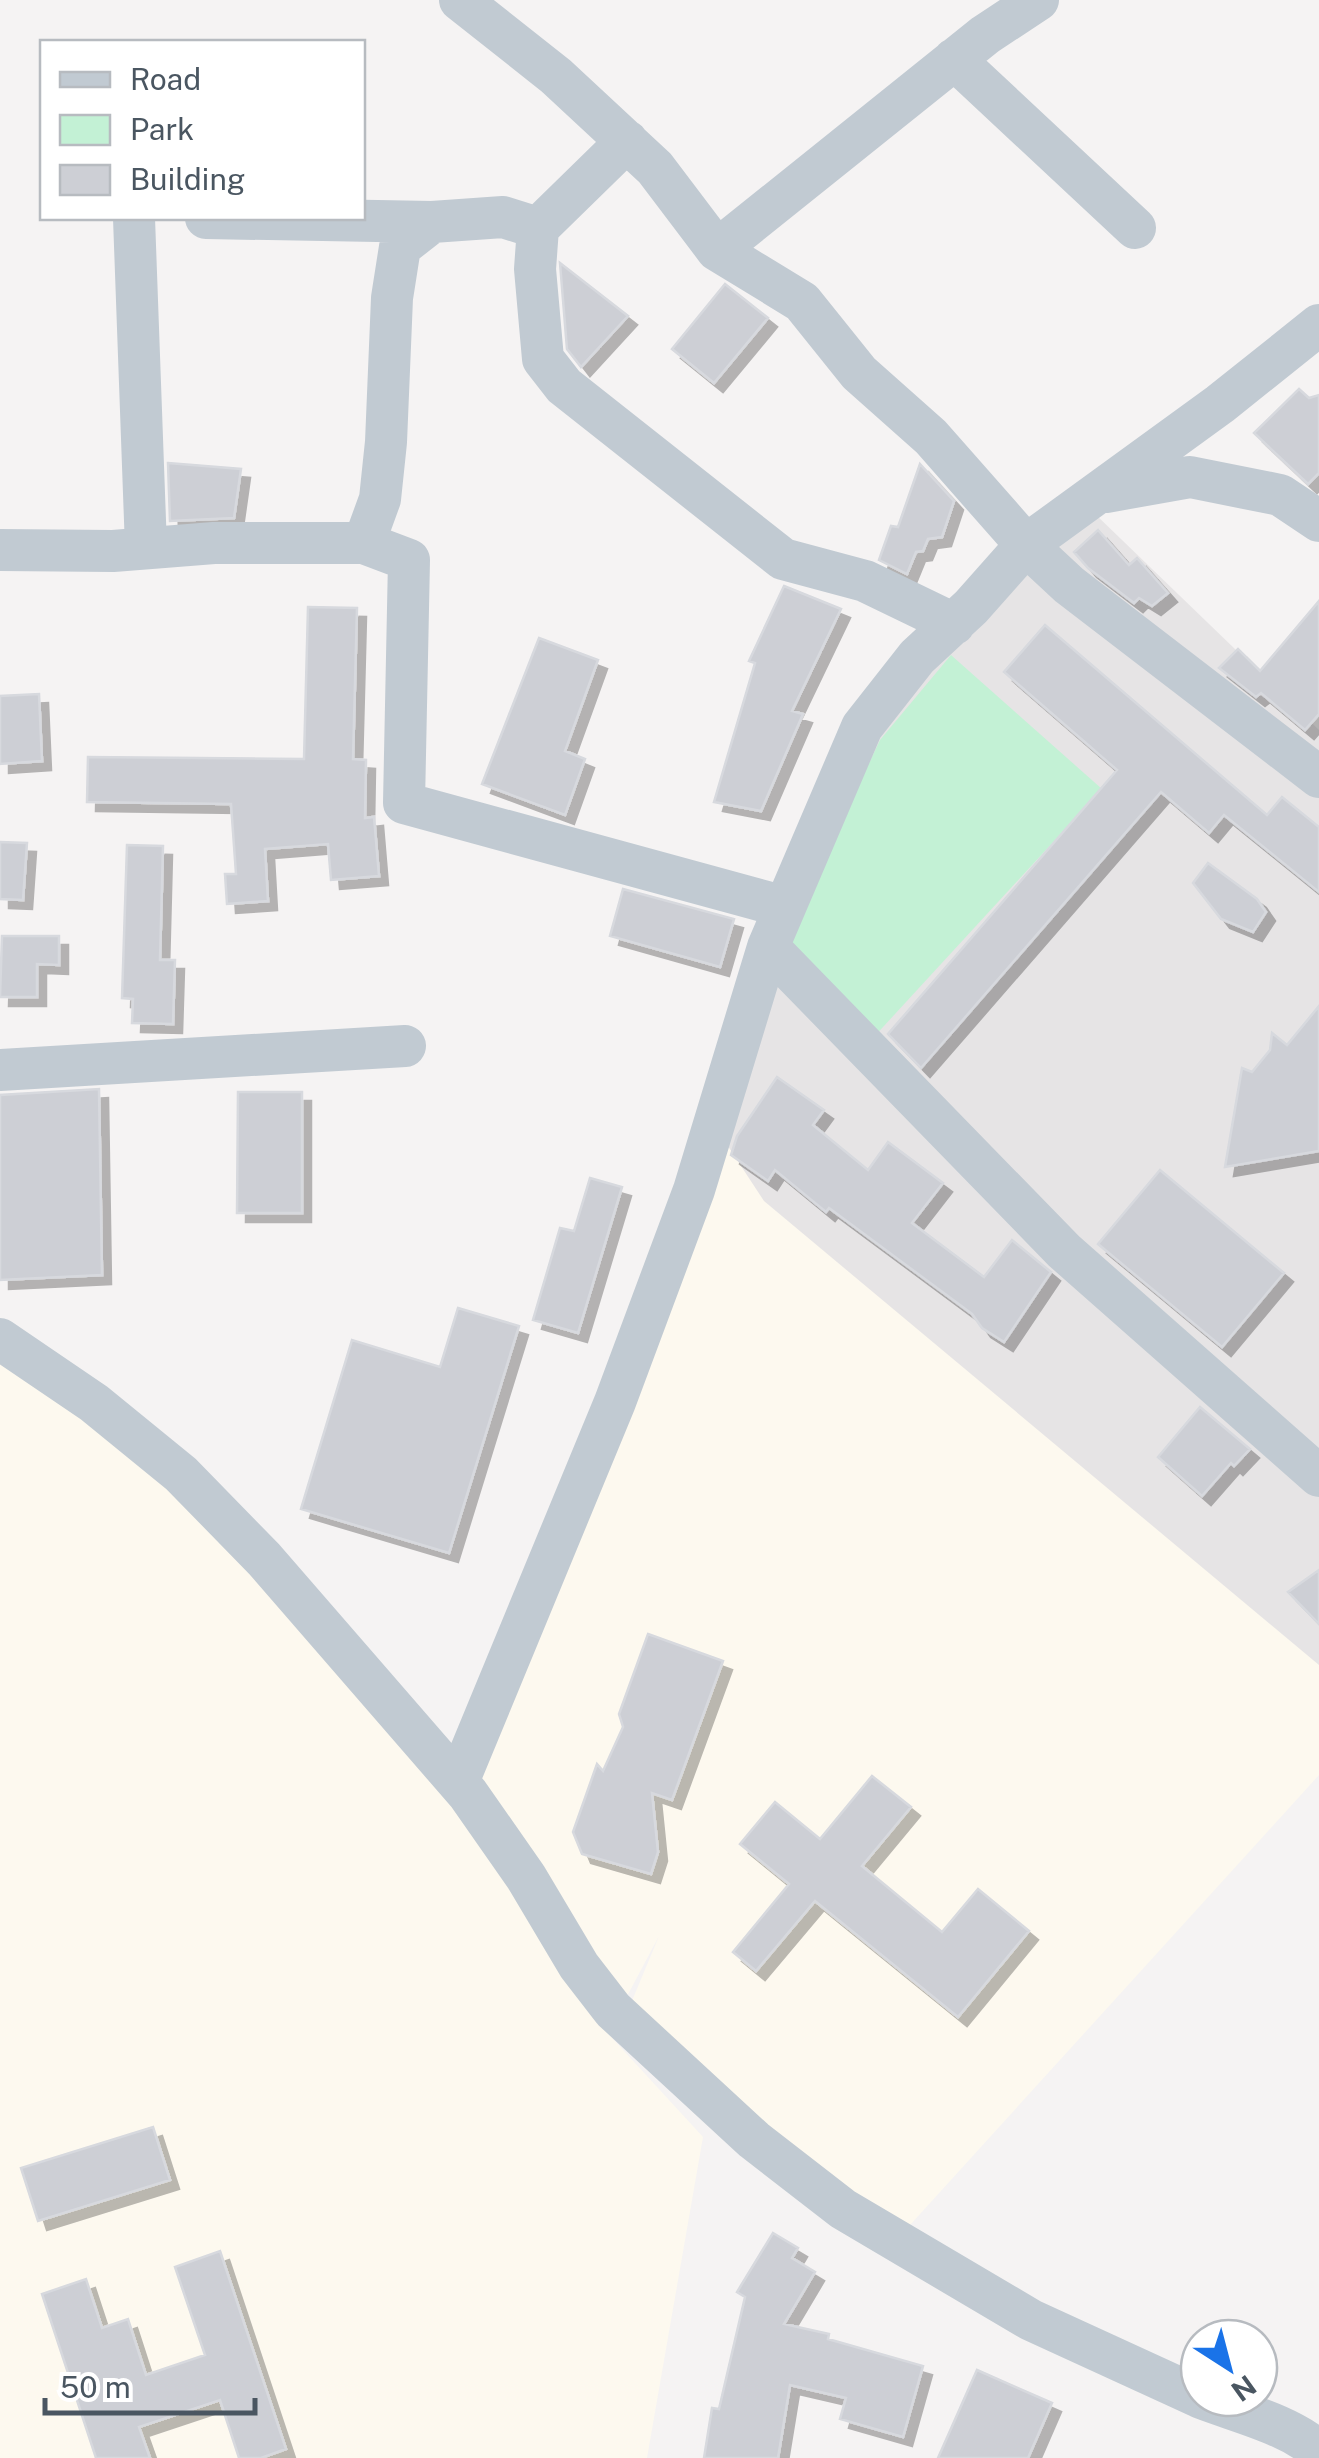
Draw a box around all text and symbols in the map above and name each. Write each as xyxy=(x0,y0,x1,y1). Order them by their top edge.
legend xyxy=(40,40,365,220)
text: Road xyxy=(130,61,201,97)
text: Park xyxy=(130,111,194,147)
text: Building xyxy=(130,161,245,197)
north arrow xyxy=(1179,2318,1279,2418)
scale bar xyxy=(45,2353,255,2415)
text: 50 m xyxy=(60,2369,131,2405)
text: N xyxy=(1225,2369,1263,2408)

